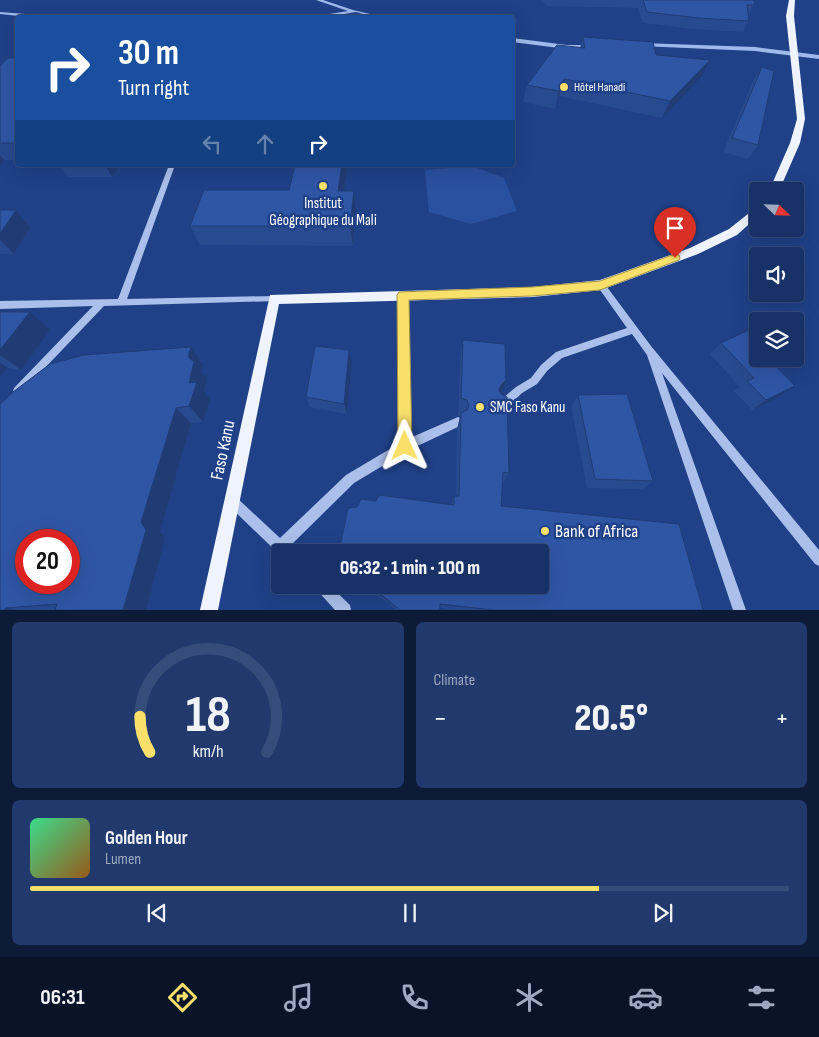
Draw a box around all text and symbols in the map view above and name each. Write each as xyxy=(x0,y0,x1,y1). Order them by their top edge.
text: 30 m xyxy=(118,32,179,75)
icon: right xyxy=(35,35,100,100)
text: Turn right xyxy=(118,75,189,102)
place label: Hôtel Hanadi xyxy=(574,80,625,95)
marker: Hôtel Hanadi xyxy=(558,81,570,93)
icon: left xyxy=(198,130,226,158)
icon: ahead xyxy=(251,130,279,158)
icon: right xyxy=(304,130,332,158)
marker: Institut Géographique du Mali xyxy=(317,180,329,192)
north arrow xyxy=(749,182,804,238)
map controls xyxy=(749,182,804,367)
place label: Institut Géographique du Mali xyxy=(269,194,377,230)
pin xyxy=(654,207,696,258)
icon: arrive xyxy=(661,214,689,242)
button: sound xyxy=(749,247,804,302)
button: layers xyxy=(749,312,804,367)
place label: SMC Faso Kanu xyxy=(490,398,565,417)
marker: SMC Faso Kanu xyxy=(474,401,486,413)
street label: Faso Kanu xyxy=(206,418,240,482)
position arrow xyxy=(378,419,430,471)
place label: Bank of Africa xyxy=(555,521,638,542)
marker: Bank of Africa xyxy=(539,525,551,537)
speed limit sign: 20 xyxy=(15,529,80,594)
text: 06:32 · 1 min · 100 m xyxy=(340,557,480,580)
text: Climate xyxy=(434,671,475,690)
text: 18 xyxy=(185,684,230,747)
text: 20.5° xyxy=(574,696,648,741)
text: − xyxy=(434,702,447,735)
text: + xyxy=(775,702,789,735)
text: km/h xyxy=(192,741,223,762)
text: Golden Hour xyxy=(105,827,188,850)
text: Lumen xyxy=(105,850,141,869)
icon: previous xyxy=(143,899,171,927)
icon: pause xyxy=(396,899,424,927)
icon: next xyxy=(649,899,677,927)
icon: directions xyxy=(165,980,200,1015)
icon: music xyxy=(281,980,316,1015)
icon: phone xyxy=(397,980,432,1015)
icon: climate xyxy=(512,980,547,1015)
icon: car xyxy=(628,980,663,1015)
icon: filters xyxy=(744,980,779,1015)
text: 06:31 xyxy=(40,984,85,1011)

